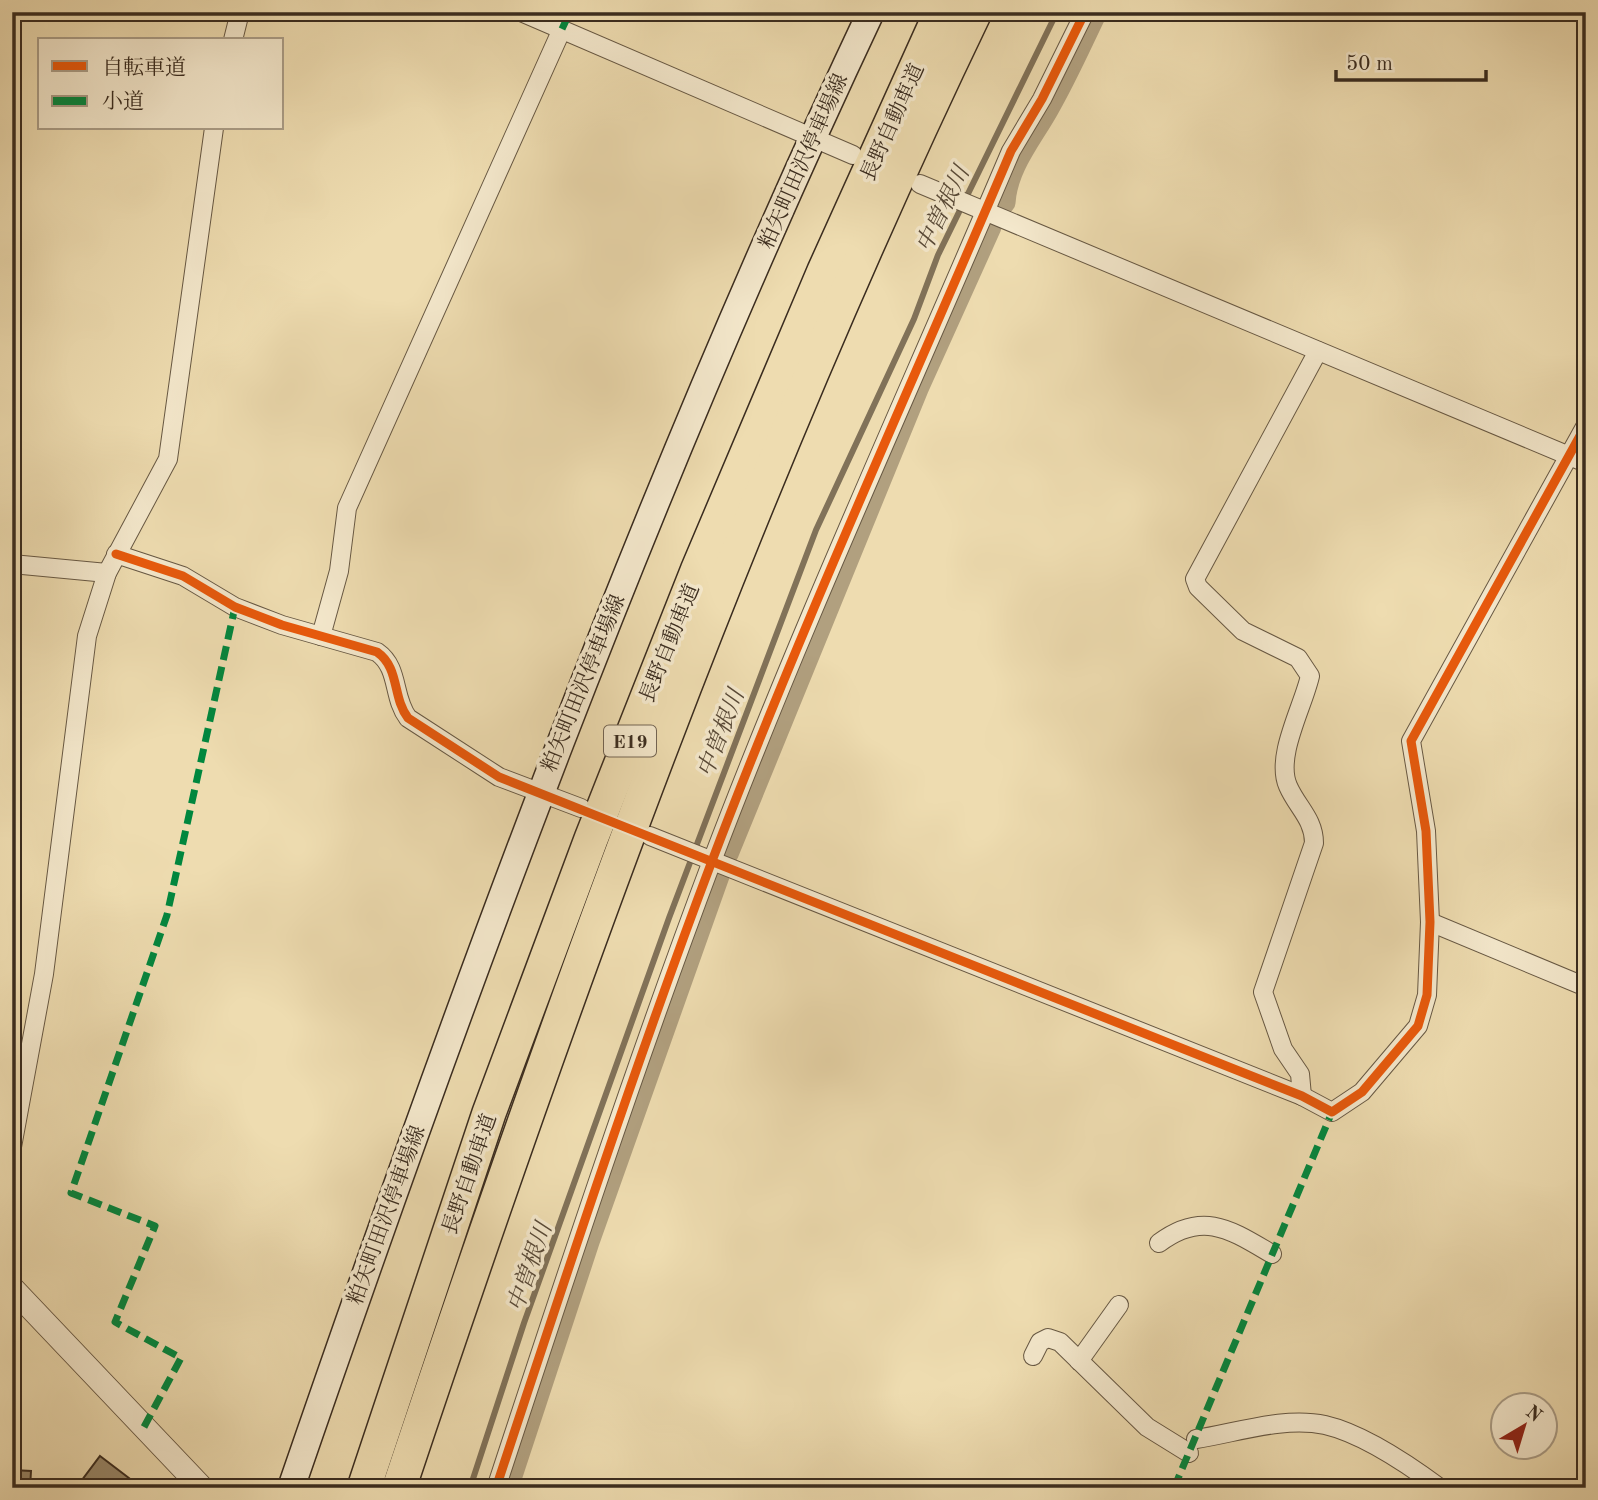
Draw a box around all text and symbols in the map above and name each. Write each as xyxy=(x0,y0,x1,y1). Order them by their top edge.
legend xyxy=(38,38,284,130)
scale bar xyxy=(1336,38,1486,82)
text: 50 m xyxy=(1346,54,1393,75)
text: 自転車道 xyxy=(102,56,186,79)
street label: 長野自動車道 xyxy=(856,60,929,184)
street label: 粕矢町田沢停車場線 xyxy=(755,70,852,252)
text: 小道 xyxy=(102,90,144,113)
water label: 中曽根川 xyxy=(911,160,975,256)
street label: 長野自動車道 xyxy=(635,580,704,706)
street label: 粕矢町田沢停車場線 xyxy=(537,591,630,775)
water label: 中曽根川 xyxy=(692,683,750,781)
road number: E19 xyxy=(604,726,656,756)
street label: 長野自動車道 xyxy=(438,1111,501,1237)
street label: 粕矢町田沢停車場線 xyxy=(343,1122,430,1308)
water label: 中曽根川 xyxy=(503,1217,557,1315)
north arrow xyxy=(1490,1392,1560,1462)
text: N xyxy=(1521,1403,1545,1427)

